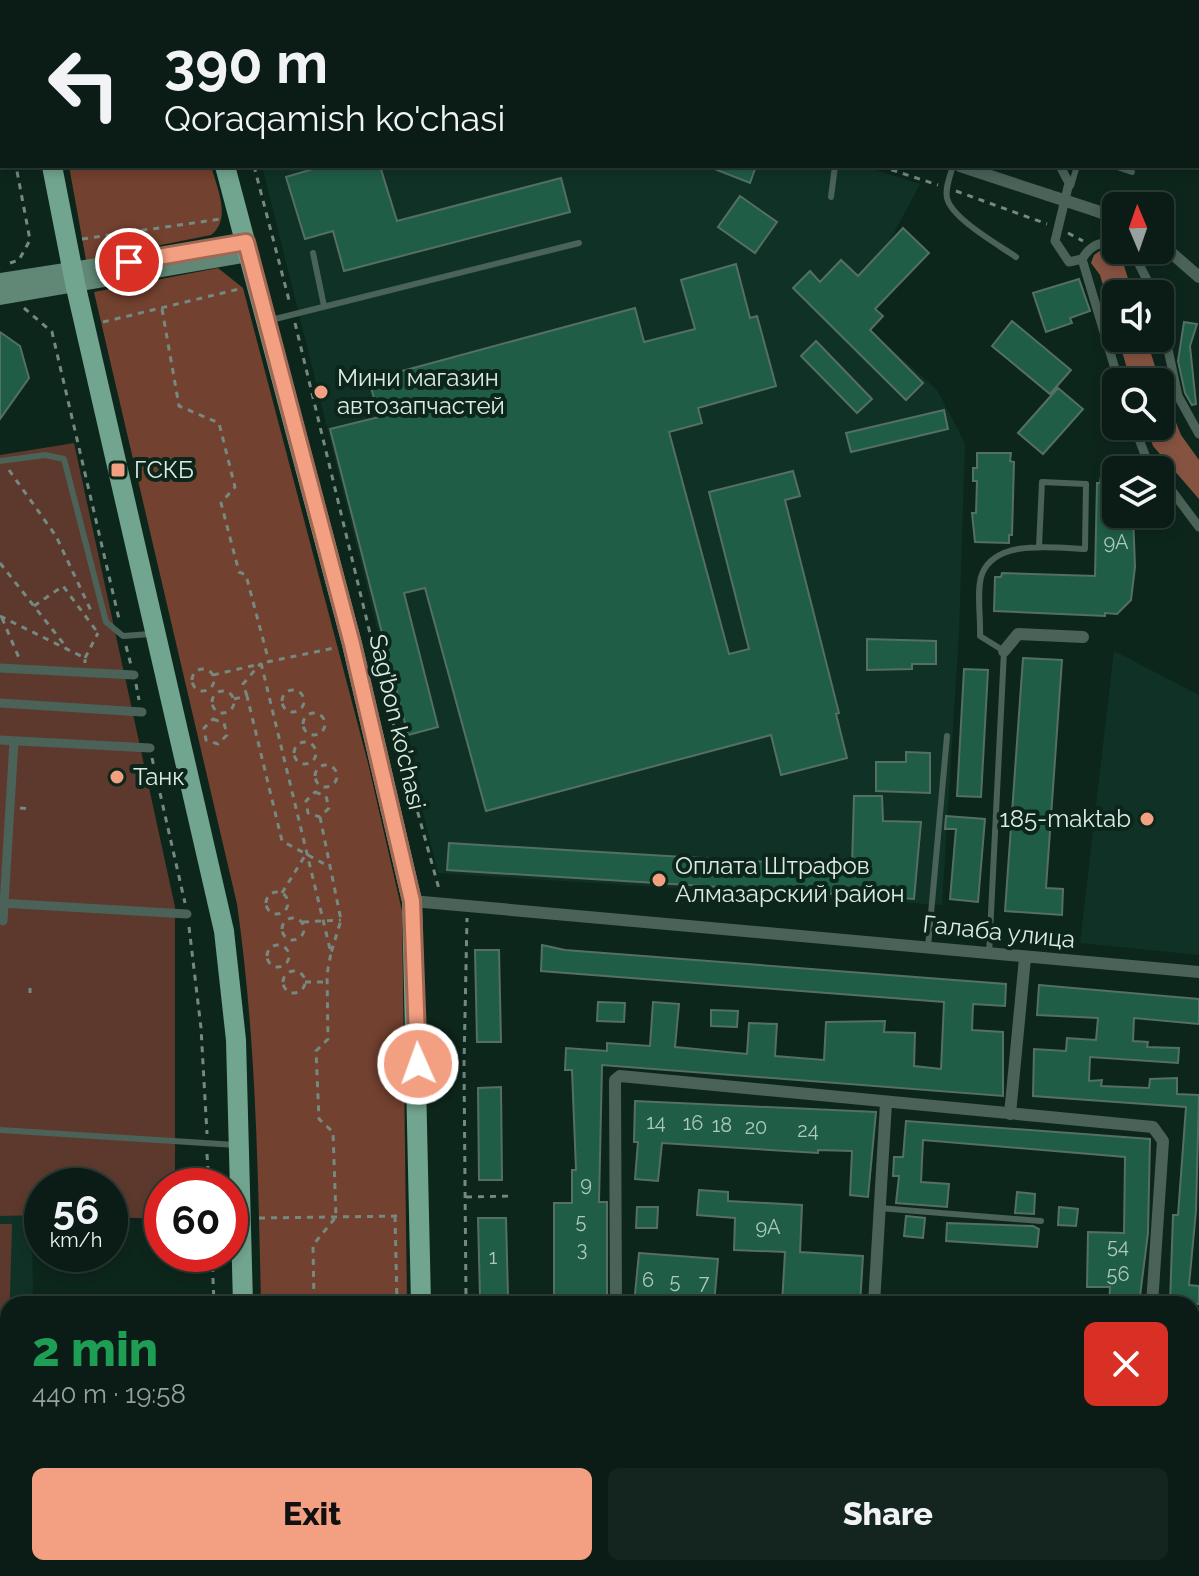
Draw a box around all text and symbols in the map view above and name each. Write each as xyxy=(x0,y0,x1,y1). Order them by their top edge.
text: 390 m xyxy=(164,30,328,96)
icon: left xyxy=(32,32,136,136)
text: Qoraqamish ko'chasi xyxy=(164,97,505,139)
north arrow xyxy=(1102,192,1174,264)
map controls xyxy=(1102,192,1174,528)
pin xyxy=(95,228,163,296)
icon: arrive xyxy=(107,240,151,284)
button: sound xyxy=(1102,280,1174,352)
place label: Мини магазин автозапчастей xyxy=(337,363,505,420)
button: search xyxy=(1102,368,1174,440)
marker: Мини магазин автозапчастей xyxy=(312,383,330,401)
place label: ГСКБ xyxy=(134,455,194,484)
button: layers xyxy=(1102,456,1174,528)
marker: ГСКБ xyxy=(109,461,127,479)
house number: 9A xyxy=(1103,530,1129,554)
street label: Sag’bon ko’chasi xyxy=(363,631,432,812)
place label: Танк xyxy=(133,762,185,791)
marker: Танк xyxy=(108,768,126,786)
place label: 185-maktab xyxy=(1000,804,1131,833)
marker: 185-maktab xyxy=(1138,810,1156,828)
place label: Оплата Штрафов Aлмазарский район xyxy=(675,851,904,908)
marker: Оплата Штрафов Aлмазарский район xyxy=(650,871,668,889)
street label: Галаба улица xyxy=(921,909,1077,954)
position arrow xyxy=(376,1022,460,1106)
house number: 14 xyxy=(646,1110,666,1134)
house number: 16 xyxy=(683,1111,703,1135)
house number: 18 xyxy=(712,1113,732,1137)
house number: 20 xyxy=(745,1115,767,1139)
house number: 24 xyxy=(797,1118,819,1142)
speed limit sign: 60 xyxy=(144,1168,248,1272)
house number: 9 xyxy=(580,1172,592,1196)
text: 56 xyxy=(53,1186,99,1233)
house number: 5 xyxy=(576,1209,587,1233)
house number: 9A xyxy=(755,1215,781,1239)
text: km/h xyxy=(50,1228,102,1252)
house number: 54 xyxy=(1107,1234,1129,1258)
house number: 3 xyxy=(577,1237,587,1261)
house number: 1 xyxy=(489,1245,498,1269)
house number: 56 xyxy=(1107,1262,1129,1286)
house number: 6 xyxy=(642,1268,654,1292)
house number: 5 xyxy=(670,1269,681,1293)
house number: 7 xyxy=(699,1270,710,1294)
text: 2 min xyxy=(32,1321,158,1377)
button: close xyxy=(1084,1322,1168,1406)
text: 440 m · 19:58 xyxy=(32,1379,186,1409)
button: Exit xyxy=(32,1468,592,1560)
button: Share xyxy=(608,1468,1168,1560)

